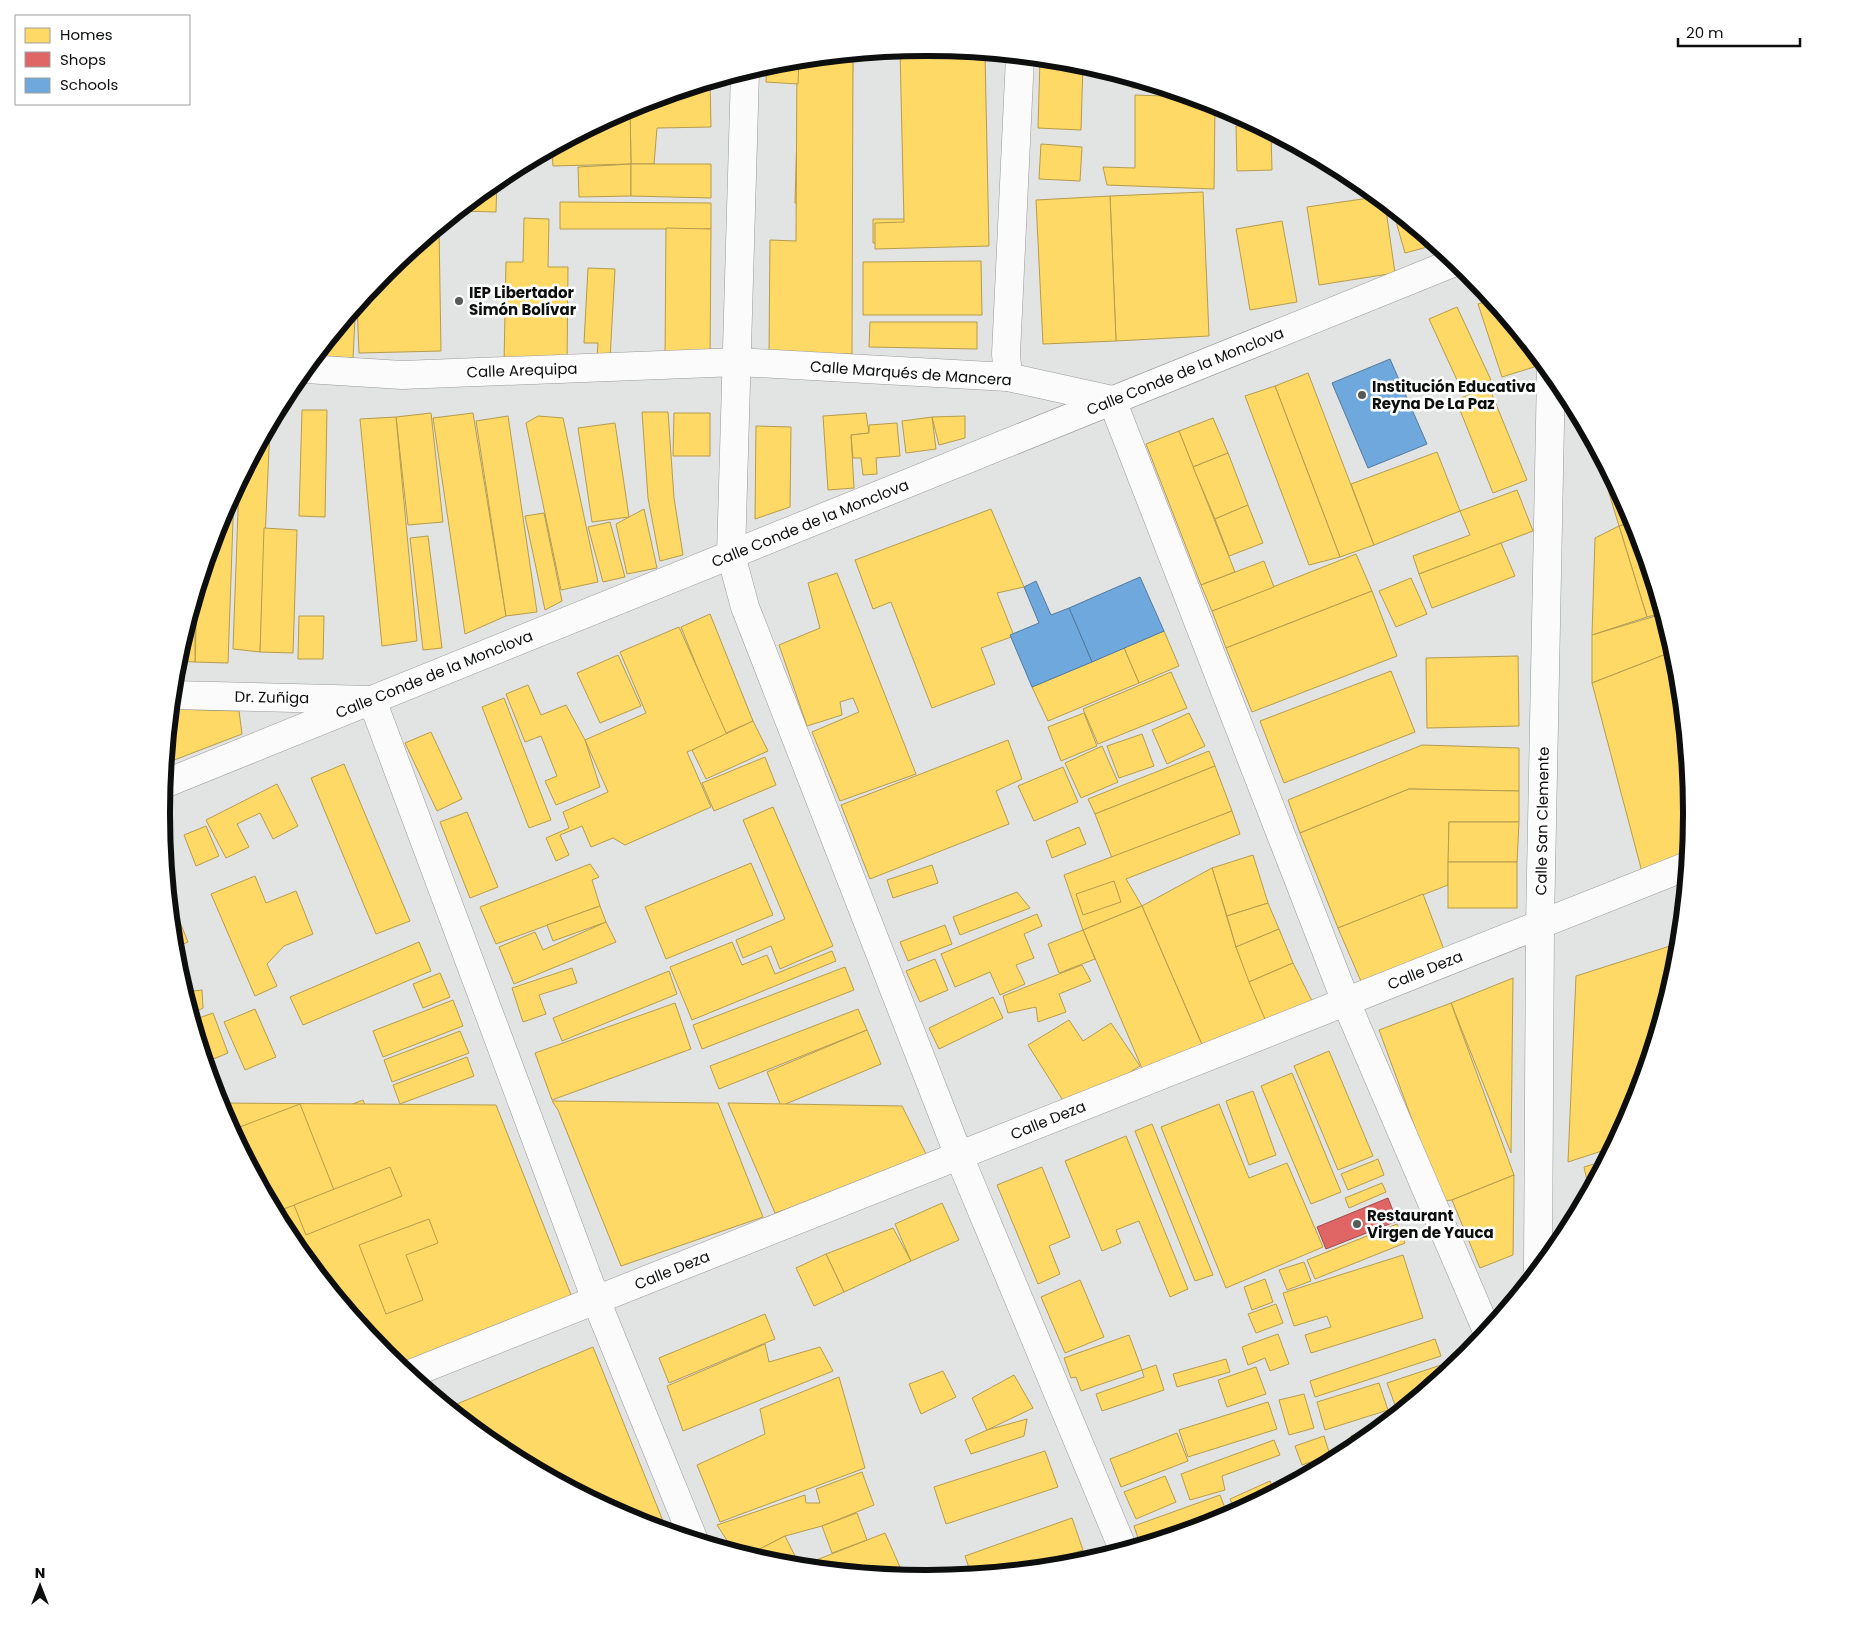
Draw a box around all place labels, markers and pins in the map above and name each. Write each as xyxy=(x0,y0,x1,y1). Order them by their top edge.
place label: IEP Libertador Simón Bolívar xyxy=(469,282,577,320)
marker: IEP Libertador Simón Bolívar xyxy=(453,295,465,307)
place label: Institución Educativa Reyna De La Paz xyxy=(1372,376,1536,414)
marker: Institución Educativa Reyna De La Paz xyxy=(1356,389,1368,401)
place label: Restaurant Virgen de Yauca xyxy=(1367,1205,1494,1243)
marker: Restaurant Virgen de Yauca xyxy=(1351,1218,1363,1230)

